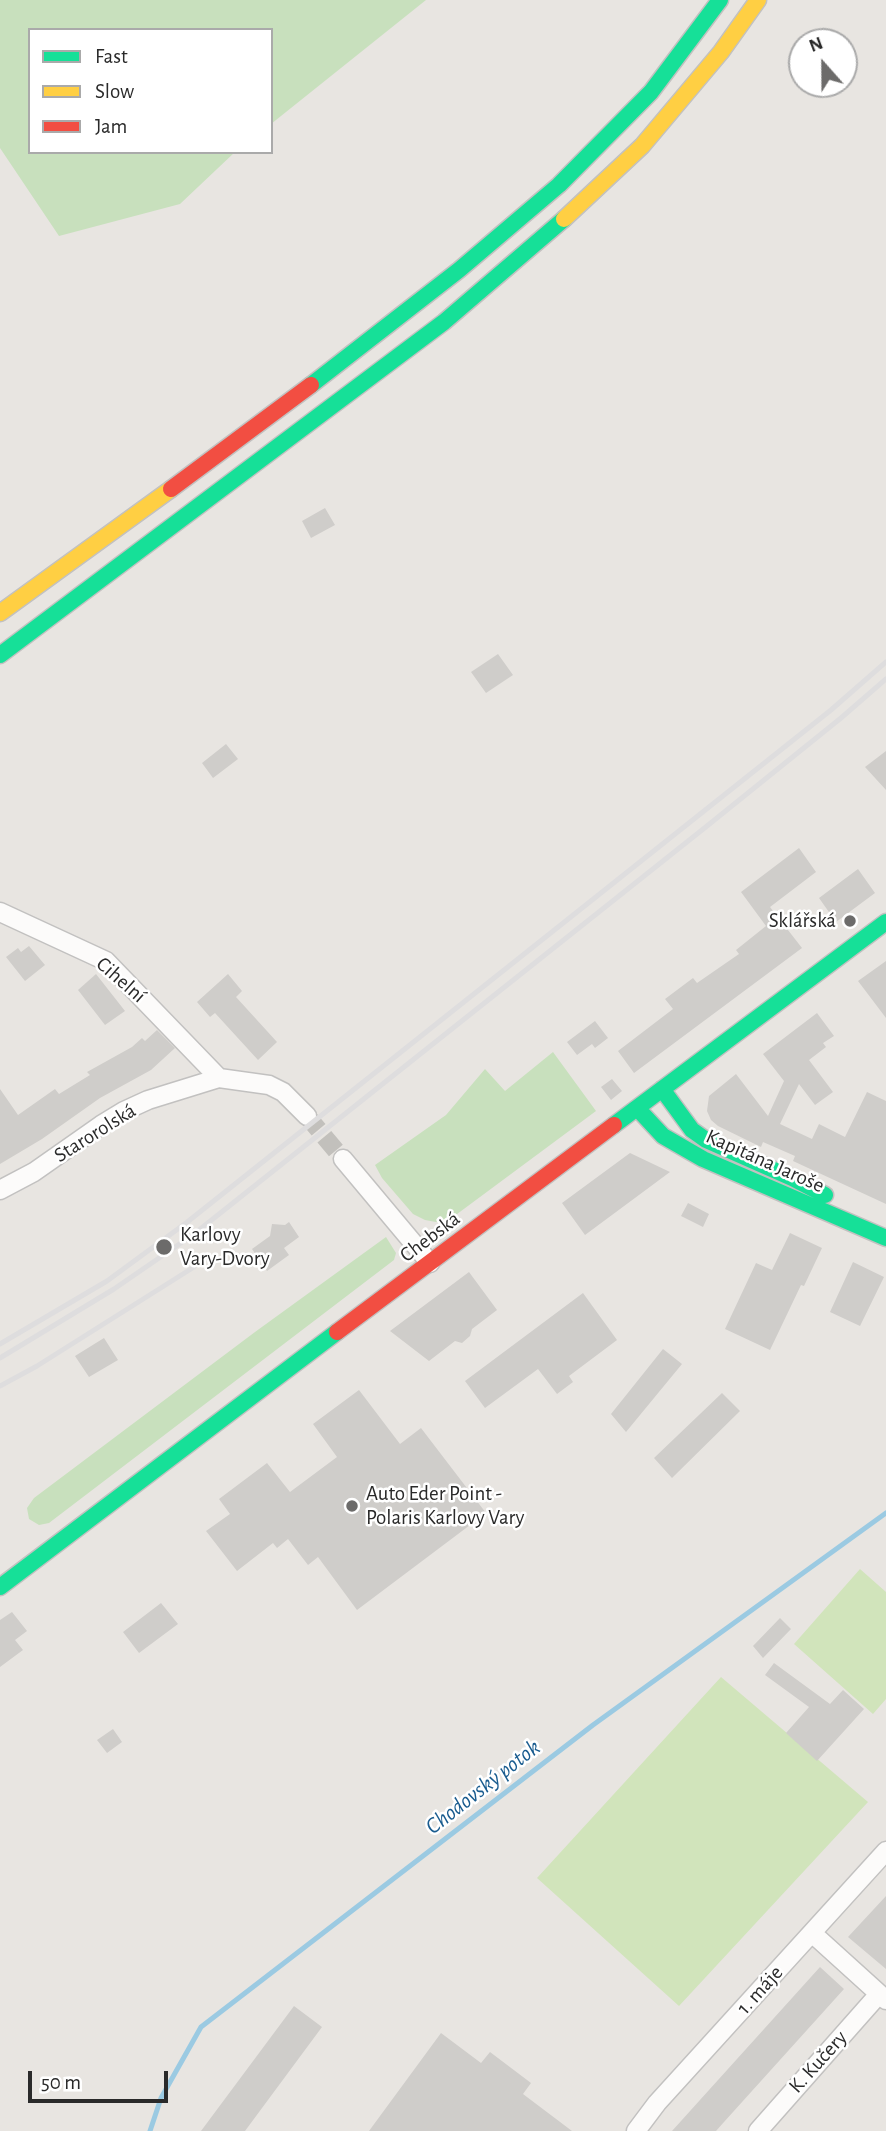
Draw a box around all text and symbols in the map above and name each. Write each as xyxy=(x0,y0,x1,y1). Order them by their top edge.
legend xyxy=(28,28,273,154)
north arrow xyxy=(788,28,858,98)
text: N xyxy=(806,34,826,56)
text: Fast xyxy=(95,46,128,67)
text: Slow xyxy=(95,81,134,102)
text: Jam xyxy=(95,116,127,137)
place label: Sklářská xyxy=(769,908,836,934)
marker: Sklářská xyxy=(842,913,858,929)
street label: Cihelní xyxy=(91,952,151,1008)
street label: Starorolská xyxy=(49,1098,141,1168)
street label: Kapitána Jaroše xyxy=(702,1124,828,1198)
street label: Chebská xyxy=(395,1206,465,1268)
place label: Karlovy Vary-Dvory xyxy=(180,1222,270,1272)
marker: Karlovy Vary-Dvory xyxy=(154,1237,174,1257)
place label: Auto Eder Point - Polaris Karlovy Vary xyxy=(366,1481,524,1531)
marker: Auto Eder Point - Polaris Karlovy Vary xyxy=(344,1498,360,1514)
water label: Chodovský potok xyxy=(420,1734,546,1840)
street label: 1. máje xyxy=(731,1960,789,2020)
street label: K. Kučery xyxy=(783,2026,853,2098)
scale bar xyxy=(32,2058,172,2102)
text: 50 m xyxy=(41,2072,81,2093)

